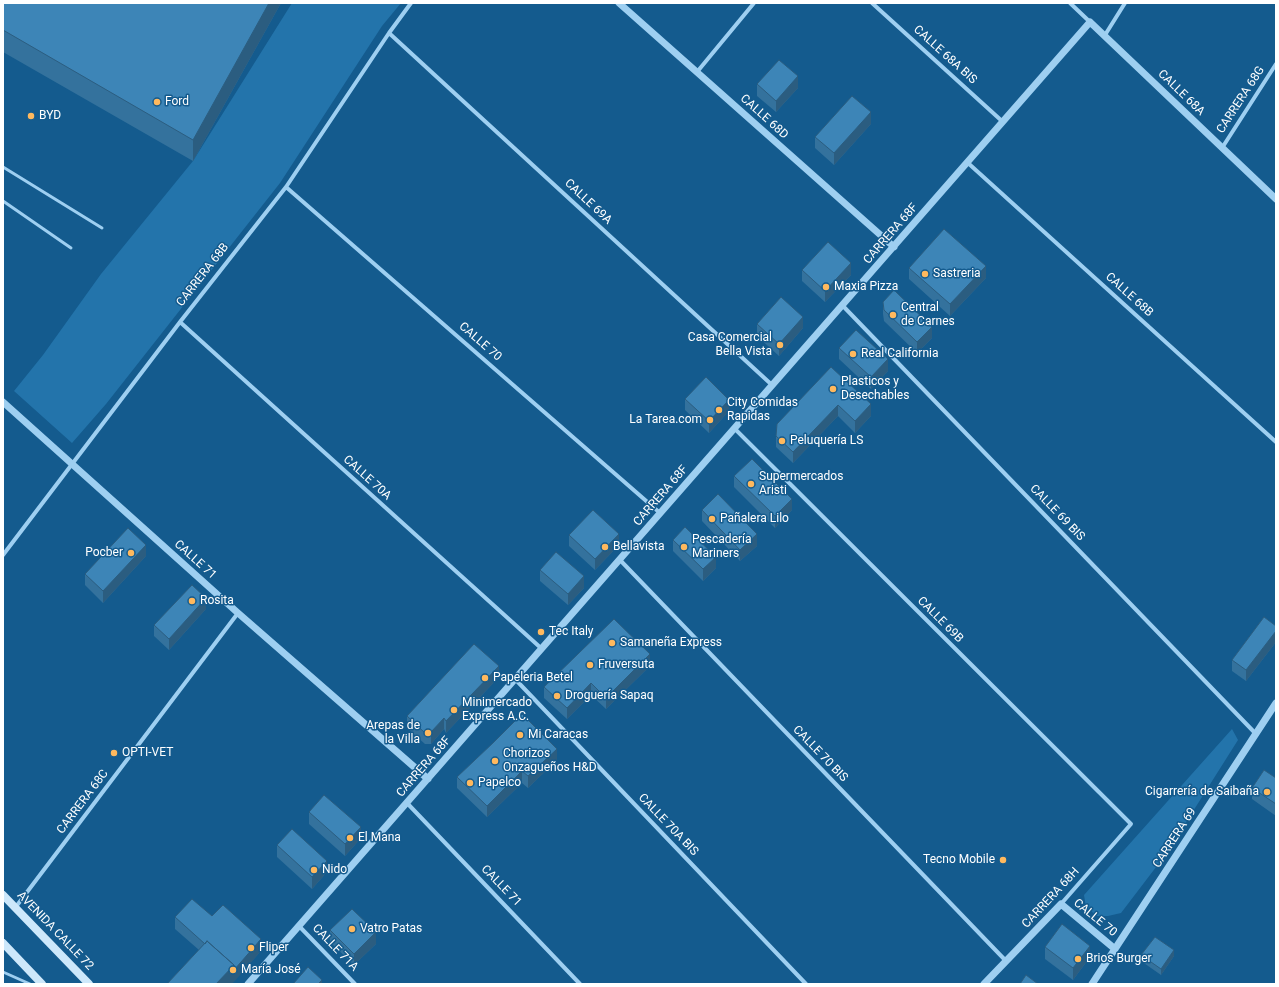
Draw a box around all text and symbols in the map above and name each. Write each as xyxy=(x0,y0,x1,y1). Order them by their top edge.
street label: CALLE 68A BIS xyxy=(910,23,980,87)
street label: CARRERA 68G xyxy=(1214,64,1268,136)
street label: CALLE 68A xyxy=(1155,67,1207,119)
street label: CALLE 68D xyxy=(737,92,791,142)
place label: Ford xyxy=(165,95,189,109)
marker: Ford xyxy=(152,97,162,107)
place label: BYD xyxy=(39,109,61,123)
marker: BYD xyxy=(26,111,36,121)
street label: CALLE 69A xyxy=(561,176,615,228)
street label: CARRERA 68F xyxy=(861,201,921,267)
street label: CARRERA 68B xyxy=(174,240,232,310)
place label: Sastreria xyxy=(933,267,981,281)
marker: Sastreria xyxy=(920,269,930,279)
street label: CALLE 68B xyxy=(1102,270,1156,320)
place label: Maxia Pizza xyxy=(834,280,898,294)
marker: Maxia Pizza xyxy=(821,282,831,292)
place label: Central de Carnes xyxy=(901,301,955,329)
marker: Central de Carnes xyxy=(888,310,898,320)
street label: CALLE 70 xyxy=(456,320,504,364)
place label: Casa Comercial Bella Vista xyxy=(688,331,772,359)
marker: Casa Comercial Bella Vista xyxy=(775,340,785,350)
place label: Real California xyxy=(861,347,939,361)
marker: Real California xyxy=(848,349,858,359)
place label: Plasticos y Desechables xyxy=(841,375,909,403)
marker: Plasticos y Desechables xyxy=(828,384,838,394)
place label: City Comidas Rapidas xyxy=(727,396,798,424)
marker: City Comidas Rapidas xyxy=(714,405,724,415)
place label: La Tarea.com xyxy=(629,413,702,427)
marker: La Tarea.com xyxy=(705,415,715,425)
place label: Peluquería LS xyxy=(790,434,863,448)
marker: Peluquería LS xyxy=(777,436,787,446)
street label: CALLE 70A xyxy=(340,453,394,503)
street label: CARRERA 68F xyxy=(631,463,691,529)
place label: Supermercados Aristi xyxy=(759,470,843,498)
marker: Supermercados Aristi xyxy=(746,479,756,489)
street label: CALLE 69 BIS xyxy=(1027,482,1087,544)
place label: Pañalera Lilo xyxy=(720,512,789,526)
marker: Pañalera Lilo xyxy=(707,514,717,524)
place label: Pescadería Mariners xyxy=(692,533,752,561)
street label: CALLE 71 xyxy=(171,537,219,583)
place label: Bellavista xyxy=(613,540,664,554)
marker: Bellavista xyxy=(600,542,610,552)
marker: Pescadería Mariners xyxy=(679,542,689,552)
place label: Pocber xyxy=(85,546,123,560)
marker: Pocber xyxy=(126,548,136,558)
place label: Rosita xyxy=(200,594,234,608)
street label: CALLE 69B xyxy=(914,594,966,646)
marker: Rosita xyxy=(187,596,197,606)
place label: Tec Italy xyxy=(549,625,594,639)
marker: Tec Italy xyxy=(536,627,546,637)
place label: Samaneña Express xyxy=(620,636,722,650)
marker: Samaneña Express xyxy=(607,638,617,648)
place label: Fruversuta xyxy=(598,658,655,672)
marker: Fruversuta xyxy=(585,660,595,670)
place label: Papeleria Betel xyxy=(493,671,573,685)
marker: Papeleria Betel xyxy=(480,673,490,683)
place label: Droguería Sapaq xyxy=(565,689,654,703)
marker: Droguería Sapaq xyxy=(552,691,562,701)
place label: Minimercado Express A.C. xyxy=(462,696,532,724)
marker: Minimercado Express A.C. xyxy=(449,705,459,715)
place label: Arepas de la Villa xyxy=(366,719,420,747)
street label: CALLE 70 BIS xyxy=(790,723,850,785)
marker: Arepas de la Villa xyxy=(423,728,433,738)
place label: Mi Caracas xyxy=(528,728,588,742)
marker: Mi Caracas xyxy=(515,730,525,740)
street label: CARRERA 68F xyxy=(394,734,454,800)
place label: OPTI-VET xyxy=(122,746,173,760)
place label: Chorizos Onzagueños H&D xyxy=(503,747,597,775)
marker: OPTI-VET xyxy=(109,748,119,758)
marker: Chorizos Onzagueños H&D xyxy=(490,756,500,766)
street label: CARRERA 68C xyxy=(54,767,112,837)
place label: Papelco xyxy=(478,776,521,790)
marker: Papelco xyxy=(465,778,475,788)
place label: Cigarrería de Saibaña xyxy=(1145,785,1259,799)
marker: Cigarrería de Saibaña xyxy=(1262,787,1272,797)
street label: CALLE 70A BIS xyxy=(635,791,701,859)
street label: CARRERA 69 xyxy=(1150,805,1200,871)
place label: El Mana xyxy=(358,831,401,845)
marker: El Mana xyxy=(345,833,355,843)
place label: Tecno Mobile xyxy=(923,853,995,867)
marker: Tecno Mobile xyxy=(998,855,1008,865)
street label: CALLE 71 xyxy=(478,862,524,910)
place label: Nido xyxy=(322,863,347,877)
marker: Nido xyxy=(309,865,319,875)
street label: CARRERA 68H xyxy=(1019,865,1083,931)
street label: AVENIDA CALLE 72 xyxy=(14,889,96,973)
street label: CALLE 70 xyxy=(1070,896,1120,940)
street label: CALLE 71A xyxy=(309,922,361,974)
place label: Vatro Patas xyxy=(360,922,422,936)
marker: Vatro Patas xyxy=(347,924,357,934)
place label: Fliper xyxy=(259,941,289,955)
marker: Fliper xyxy=(246,943,256,953)
place label: Brios Burger xyxy=(1086,952,1152,966)
marker: Brios Burger xyxy=(1073,954,1083,964)
place label: María José xyxy=(241,963,301,977)
marker: María José xyxy=(228,965,238,975)

